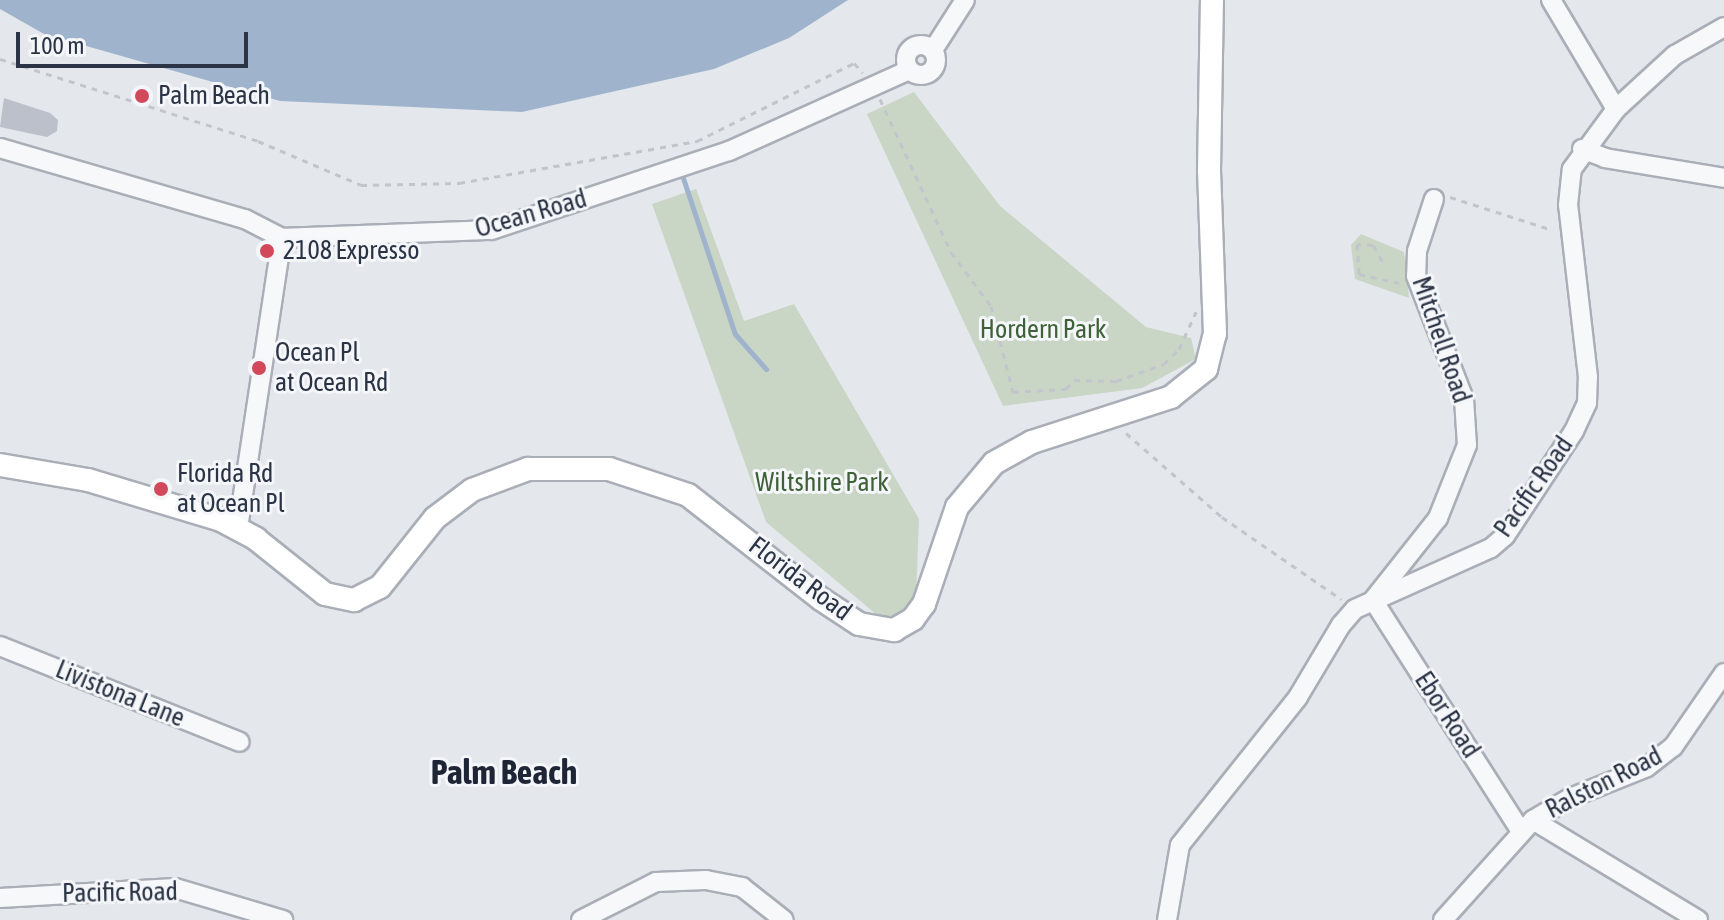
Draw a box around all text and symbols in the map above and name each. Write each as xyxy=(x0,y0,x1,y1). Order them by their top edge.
scale bar xyxy=(20,16,252,66)
text: 100 m xyxy=(30,32,84,59)
place label: Palm Beach xyxy=(158,80,270,112)
marker: Palm Beach xyxy=(133,87,151,105)
street label: Ocean Road xyxy=(472,183,590,245)
place label: 2108 Expresso xyxy=(283,235,419,267)
marker: 2108 Expresso xyxy=(258,242,276,260)
street label: Mitchell Road xyxy=(1405,273,1477,407)
park label: Hordern Park xyxy=(980,314,1106,346)
place label: Ocean Pl at Ocean Rd xyxy=(275,337,388,398)
marker: Ocean Pl at Ocean Rd xyxy=(250,359,268,377)
street label: Pacific Road xyxy=(1488,431,1580,543)
place label: Florida Rd at Ocean Pl xyxy=(177,458,285,520)
park label: Wiltshire Park xyxy=(755,467,889,499)
marker: Florida Rd at Ocean Pl xyxy=(152,480,170,498)
street label: Florida Road xyxy=(742,530,858,628)
street label: Livistona Lane xyxy=(51,654,189,734)
street label: Ebor Road xyxy=(1408,666,1486,764)
street label: Ralston Road xyxy=(1541,740,1667,826)
district label: Palm Beach xyxy=(431,752,577,792)
street label: Pacific Road xyxy=(62,876,178,910)

